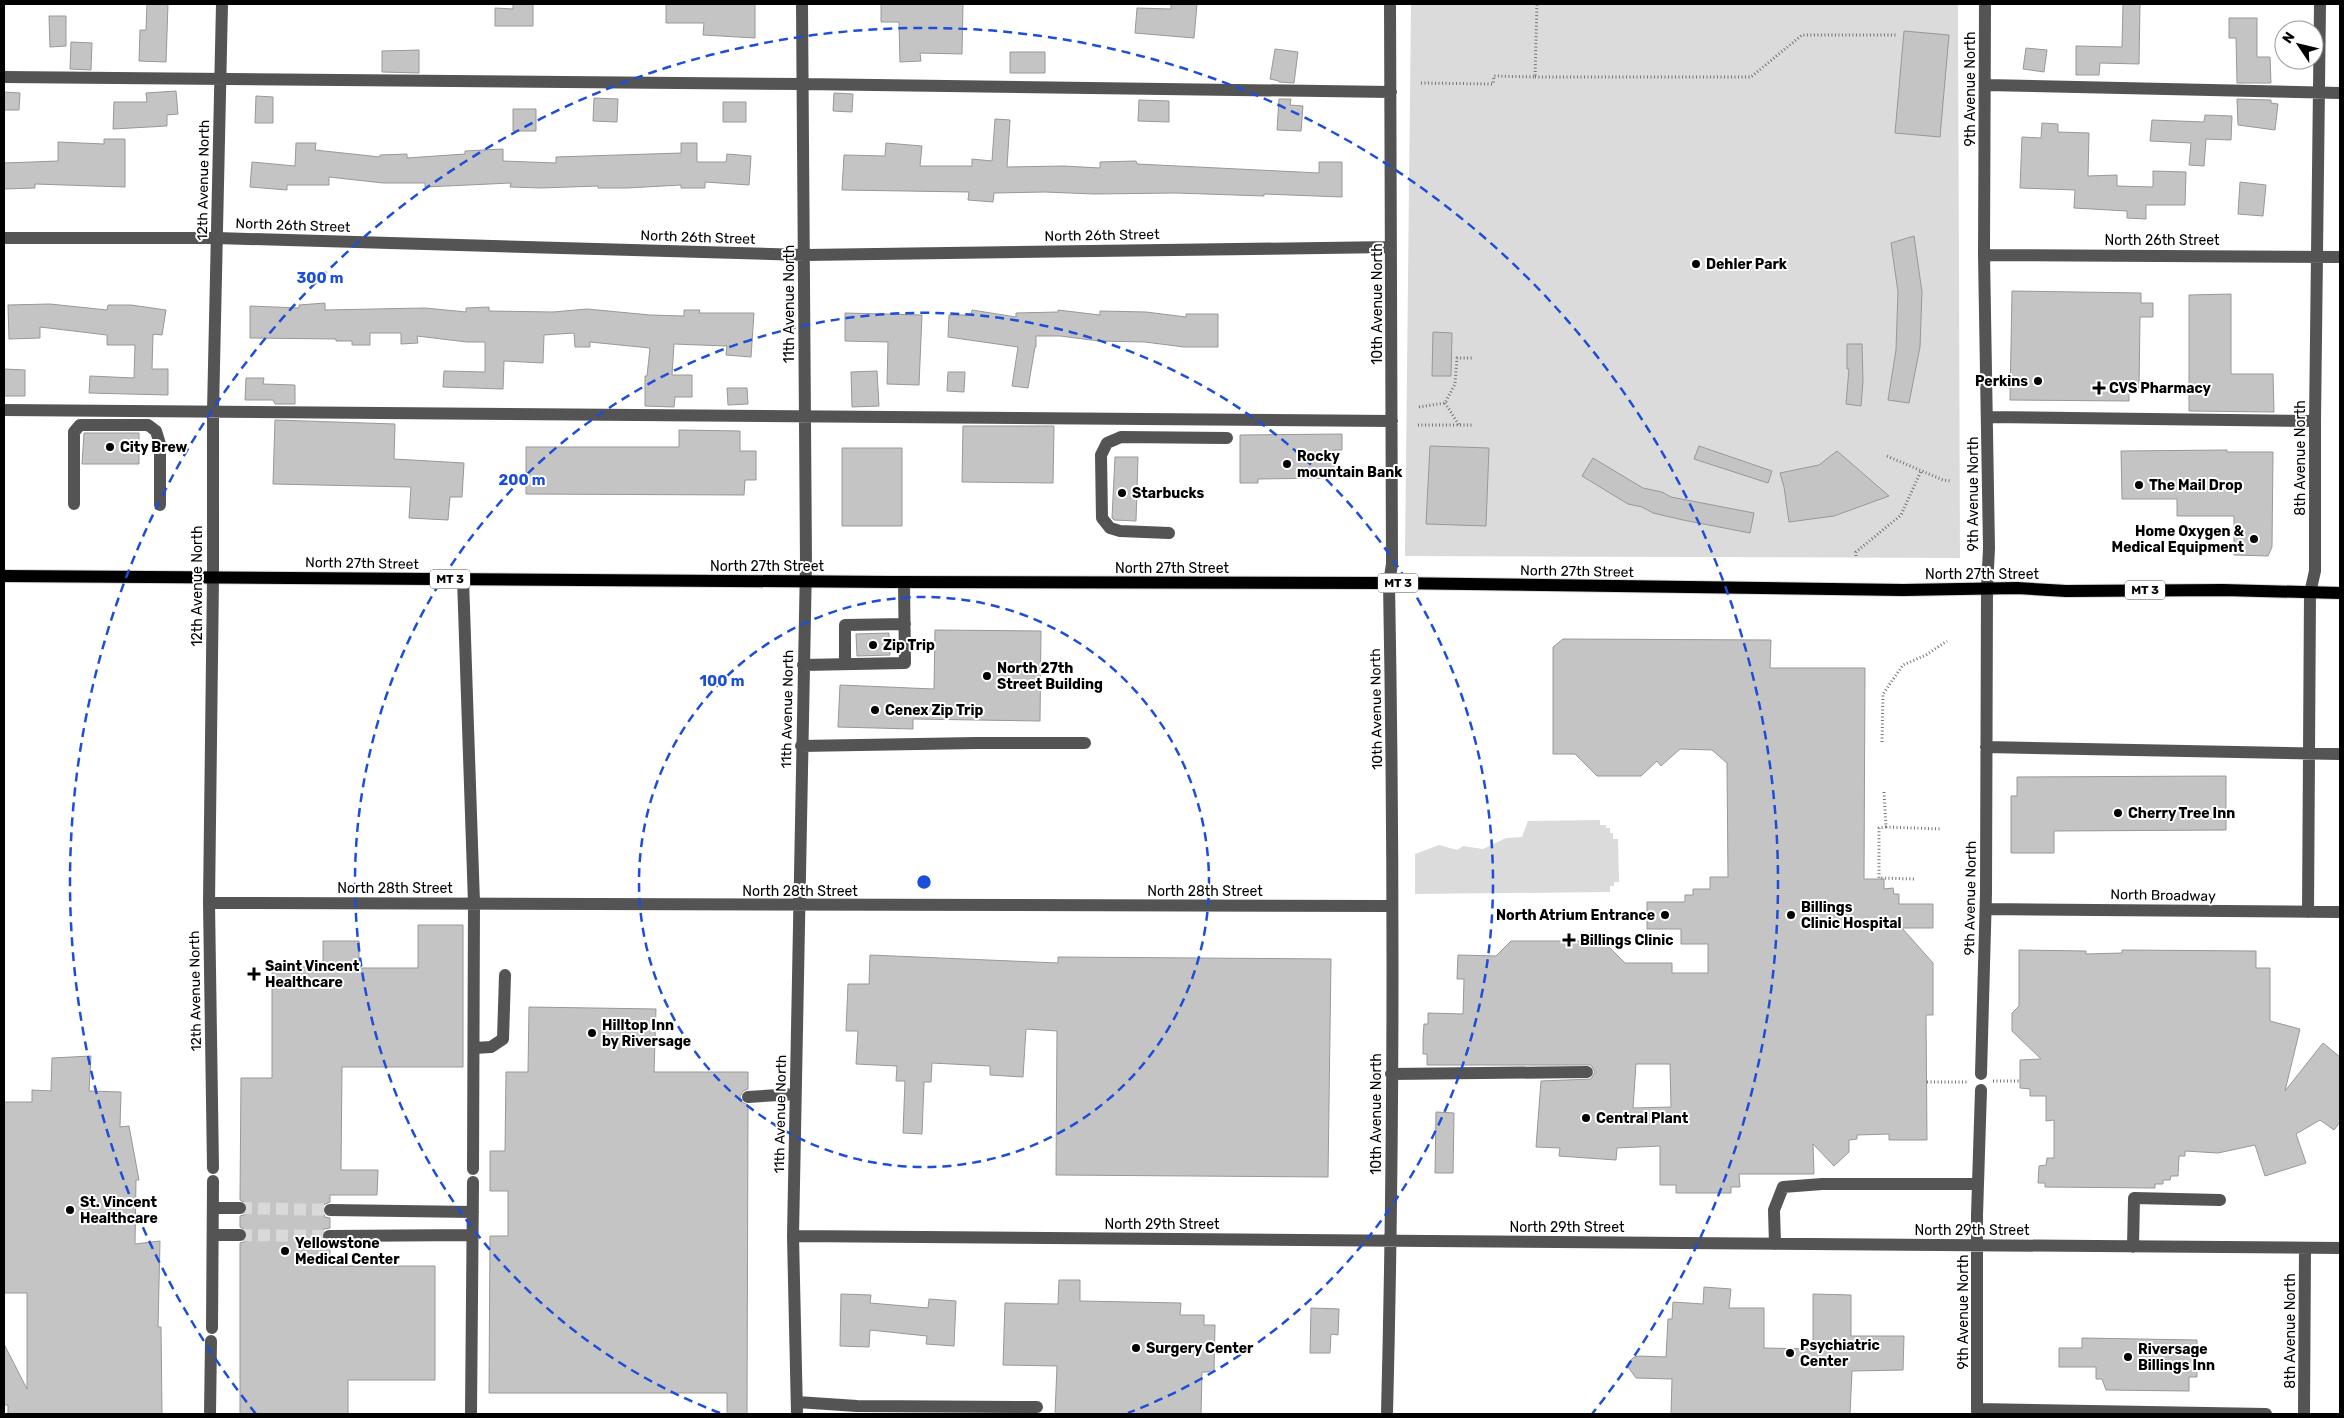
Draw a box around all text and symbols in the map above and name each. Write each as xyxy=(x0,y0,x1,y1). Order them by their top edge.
north arrow xyxy=(2274,20,2324,70)
text: N xyxy=(2279,29,2299,47)
street label: 9th Avenue North xyxy=(1962,32,1979,146)
street label: 12th Avenue North xyxy=(194,119,213,241)
street label: North 26th Street xyxy=(235,215,351,236)
street label: North 26th Street xyxy=(1044,226,1160,245)
street label: North 26th Street xyxy=(640,227,756,248)
street label: North 26th Street xyxy=(2104,232,2220,249)
street label: 10th Avenue North xyxy=(1369,243,1386,365)
street label: 11th Avenue North xyxy=(781,245,798,363)
place label: Dehler Park xyxy=(1706,256,1788,273)
marker: Dehler Park xyxy=(1690,258,1702,270)
text: 300 m xyxy=(296,269,344,287)
place label: Perkins xyxy=(1975,373,2028,390)
marker: Perkins xyxy=(2032,375,2044,387)
place label: CVS Pharmacy xyxy=(2109,380,2211,397)
marker: CVS Pharmacy xyxy=(2093,382,2105,394)
street label: 8th Avenue North xyxy=(2292,400,2309,516)
street label: 9th Avenue North xyxy=(1965,437,1982,551)
place label: City Brew xyxy=(120,439,188,456)
marker: City Brew xyxy=(104,441,116,453)
place label: Rocky mountain Bank xyxy=(1297,448,1403,481)
marker: Rocky mountain Bank xyxy=(1281,458,1293,470)
text: 200 m xyxy=(498,471,546,489)
place label: The Mail Drop xyxy=(2149,477,2243,494)
marker: The Mail Drop xyxy=(2133,479,2145,491)
place label: Starbucks xyxy=(1132,485,1205,502)
marker: Starbucks xyxy=(1116,487,1128,499)
place label: Home Oxygen & Medical Equipment xyxy=(2112,523,2245,556)
street label: 12th Avenue North xyxy=(189,526,206,646)
marker: Home Oxygen & Medical Equipment xyxy=(2248,533,2260,545)
street label: North 27th Street xyxy=(305,554,420,573)
street label: North 27th Street xyxy=(710,558,824,575)
street label: North 27th Street xyxy=(1115,560,1229,577)
street label: North 27th Street xyxy=(1520,562,1635,581)
street label: North 27th Street xyxy=(1925,566,2039,583)
road number: MT 3 xyxy=(430,570,470,588)
road number: MT 3 xyxy=(1378,574,1418,592)
road number: MT 3 xyxy=(2125,580,2165,600)
place label: Zip Trip xyxy=(883,637,935,654)
marker: Zip Trip xyxy=(867,639,879,651)
street label: 10th Avenue North xyxy=(1367,648,1386,770)
street label: 11th Avenue North xyxy=(778,650,797,768)
place label: North 27th Street Building xyxy=(997,660,1103,693)
marker: North 27th Street Building xyxy=(981,670,993,682)
text: 100 m xyxy=(700,672,744,690)
place label: Cenex Zip Trip xyxy=(885,702,983,719)
marker: Cenex Zip Trip xyxy=(869,704,881,716)
place label: Cherry Tree Inn xyxy=(2128,805,2235,822)
marker: Cherry Tree Inn xyxy=(2112,807,2124,819)
street label: 9th Avenue North xyxy=(1961,840,1980,956)
centre of rings xyxy=(915,873,933,891)
street label: North 28th Street xyxy=(337,880,453,897)
street label: North 28th Street xyxy=(742,883,858,900)
street label: North 28th Street xyxy=(1147,883,1263,900)
street label: North Broadway xyxy=(2110,886,2216,905)
place label: Billings Clinic Hospital xyxy=(1801,899,1901,932)
place label: North Atrium Entrance xyxy=(1496,907,1655,924)
marker: North Atrium Entrance xyxy=(1659,909,1671,921)
marker: Billings Clinic Hospital xyxy=(1785,909,1797,921)
street label: 12th Avenue North xyxy=(186,930,205,1052)
place label: Billings Clinic xyxy=(1580,932,1674,949)
marker: Billings Clinic xyxy=(1562,933,1576,947)
place label: Saint Vincent Healthcare xyxy=(265,958,360,991)
marker: Saint Vincent Healthcare xyxy=(247,967,261,981)
place label: Hilltop Inn by Riversage xyxy=(602,1017,691,1050)
marker: Hilltop Inn by Riversage xyxy=(586,1027,598,1039)
street label: 10th Avenue North xyxy=(1368,1053,1385,1175)
street label: 11th Avenue North xyxy=(771,1055,790,1173)
place label: Central Plant xyxy=(1596,1110,1689,1127)
marker: Central Plant xyxy=(1580,1112,1592,1124)
place label: St. Vincent Healthcare xyxy=(80,1194,158,1227)
marker: St. Vincent Healthcare xyxy=(64,1204,76,1216)
street label: North 29th Street xyxy=(1105,1216,1220,1233)
street label: North 29th Street xyxy=(1510,1219,1625,1236)
street label: North 29th Street xyxy=(1915,1222,2030,1239)
place label: Yellowstone Medical Center xyxy=(295,1235,400,1268)
marker: Yellowstone Medical Center xyxy=(279,1245,291,1257)
street label: 9th Avenue North xyxy=(1955,1255,1972,1369)
street label: 8th Avenue North xyxy=(2282,1273,2299,1389)
place label: Psychiatric Center xyxy=(1800,1337,1880,1370)
place label: Surgery Center xyxy=(1146,1340,1254,1357)
place label: Riversage Billings Inn xyxy=(2138,1341,2215,1374)
marker: Surgery Center xyxy=(1130,1342,1142,1354)
marker: Psychiatric Center xyxy=(1784,1347,1796,1359)
marker: Riversage Billings Inn xyxy=(2122,1351,2134,1363)

